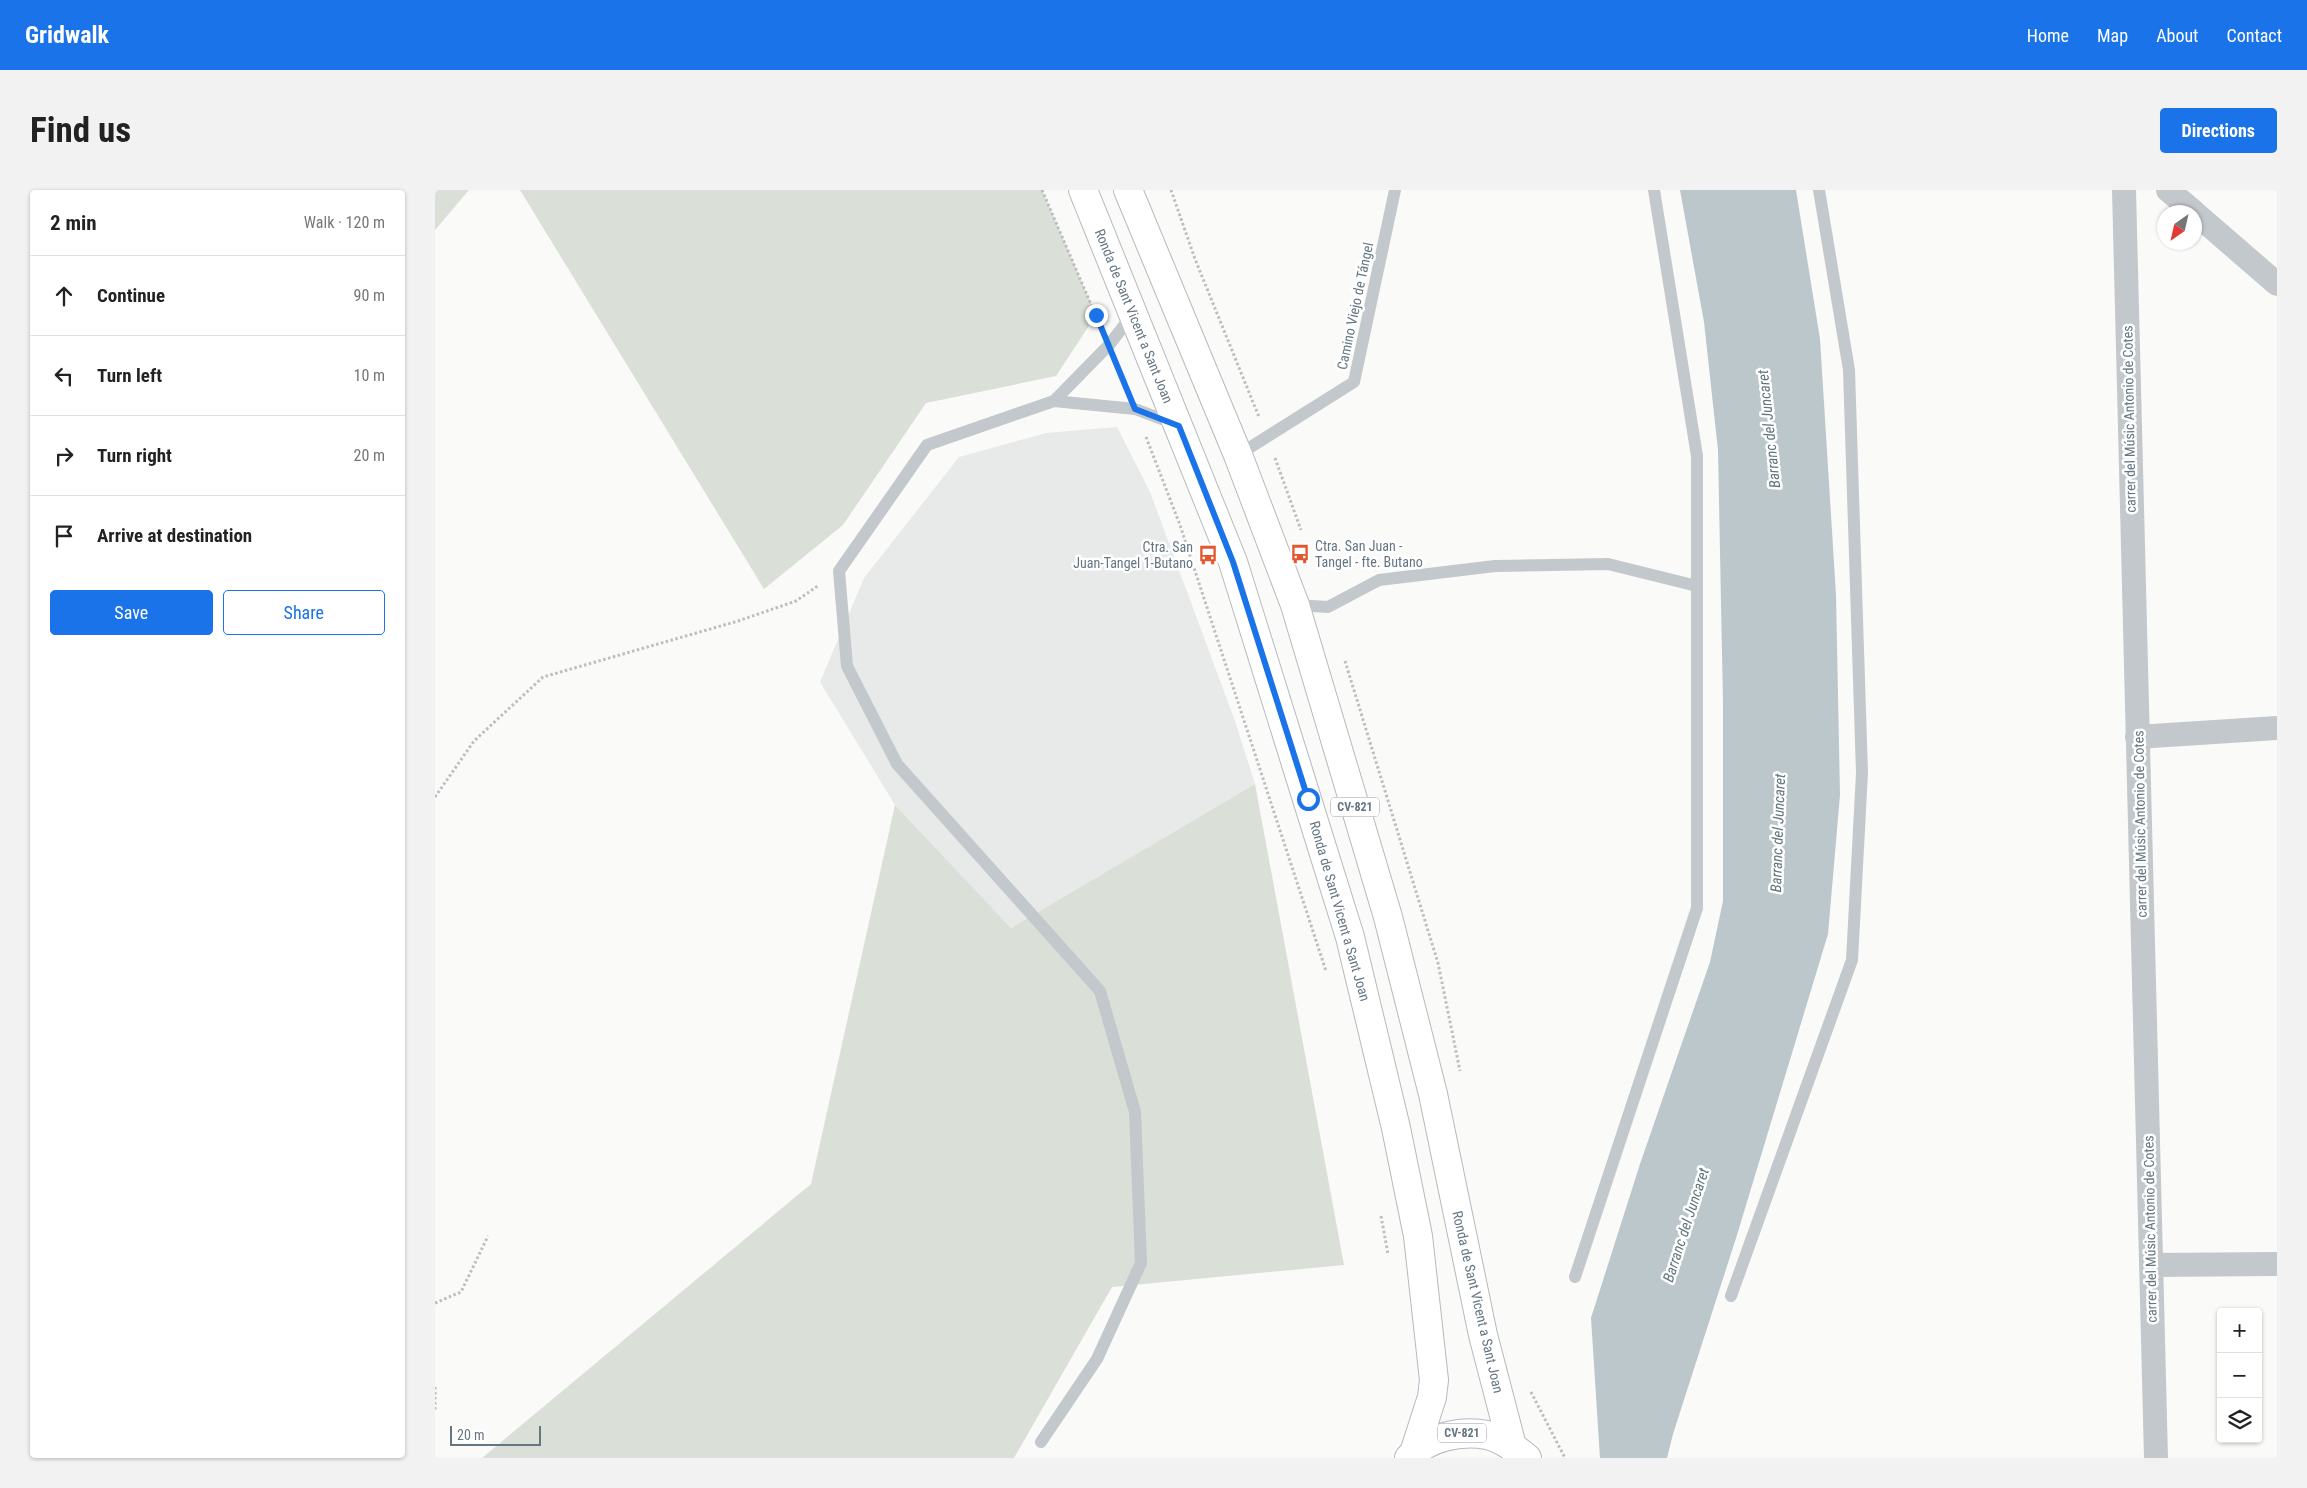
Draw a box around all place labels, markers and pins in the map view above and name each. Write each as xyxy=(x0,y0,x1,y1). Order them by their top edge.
place label: Ctra. San Juan - Tangel - fte. Butano xyxy=(1315,538,1423,570)
place label: Ctra. San Juan-Tangel 1-Butano xyxy=(1073,539,1193,571)
bus stop icon: Ctra. San Juan - Tangel - fte. Butano xyxy=(1289,543,1311,565)
bus stop icon: Ctra. San Juan-Tangel 1-Butano xyxy=(1197,544,1219,566)

